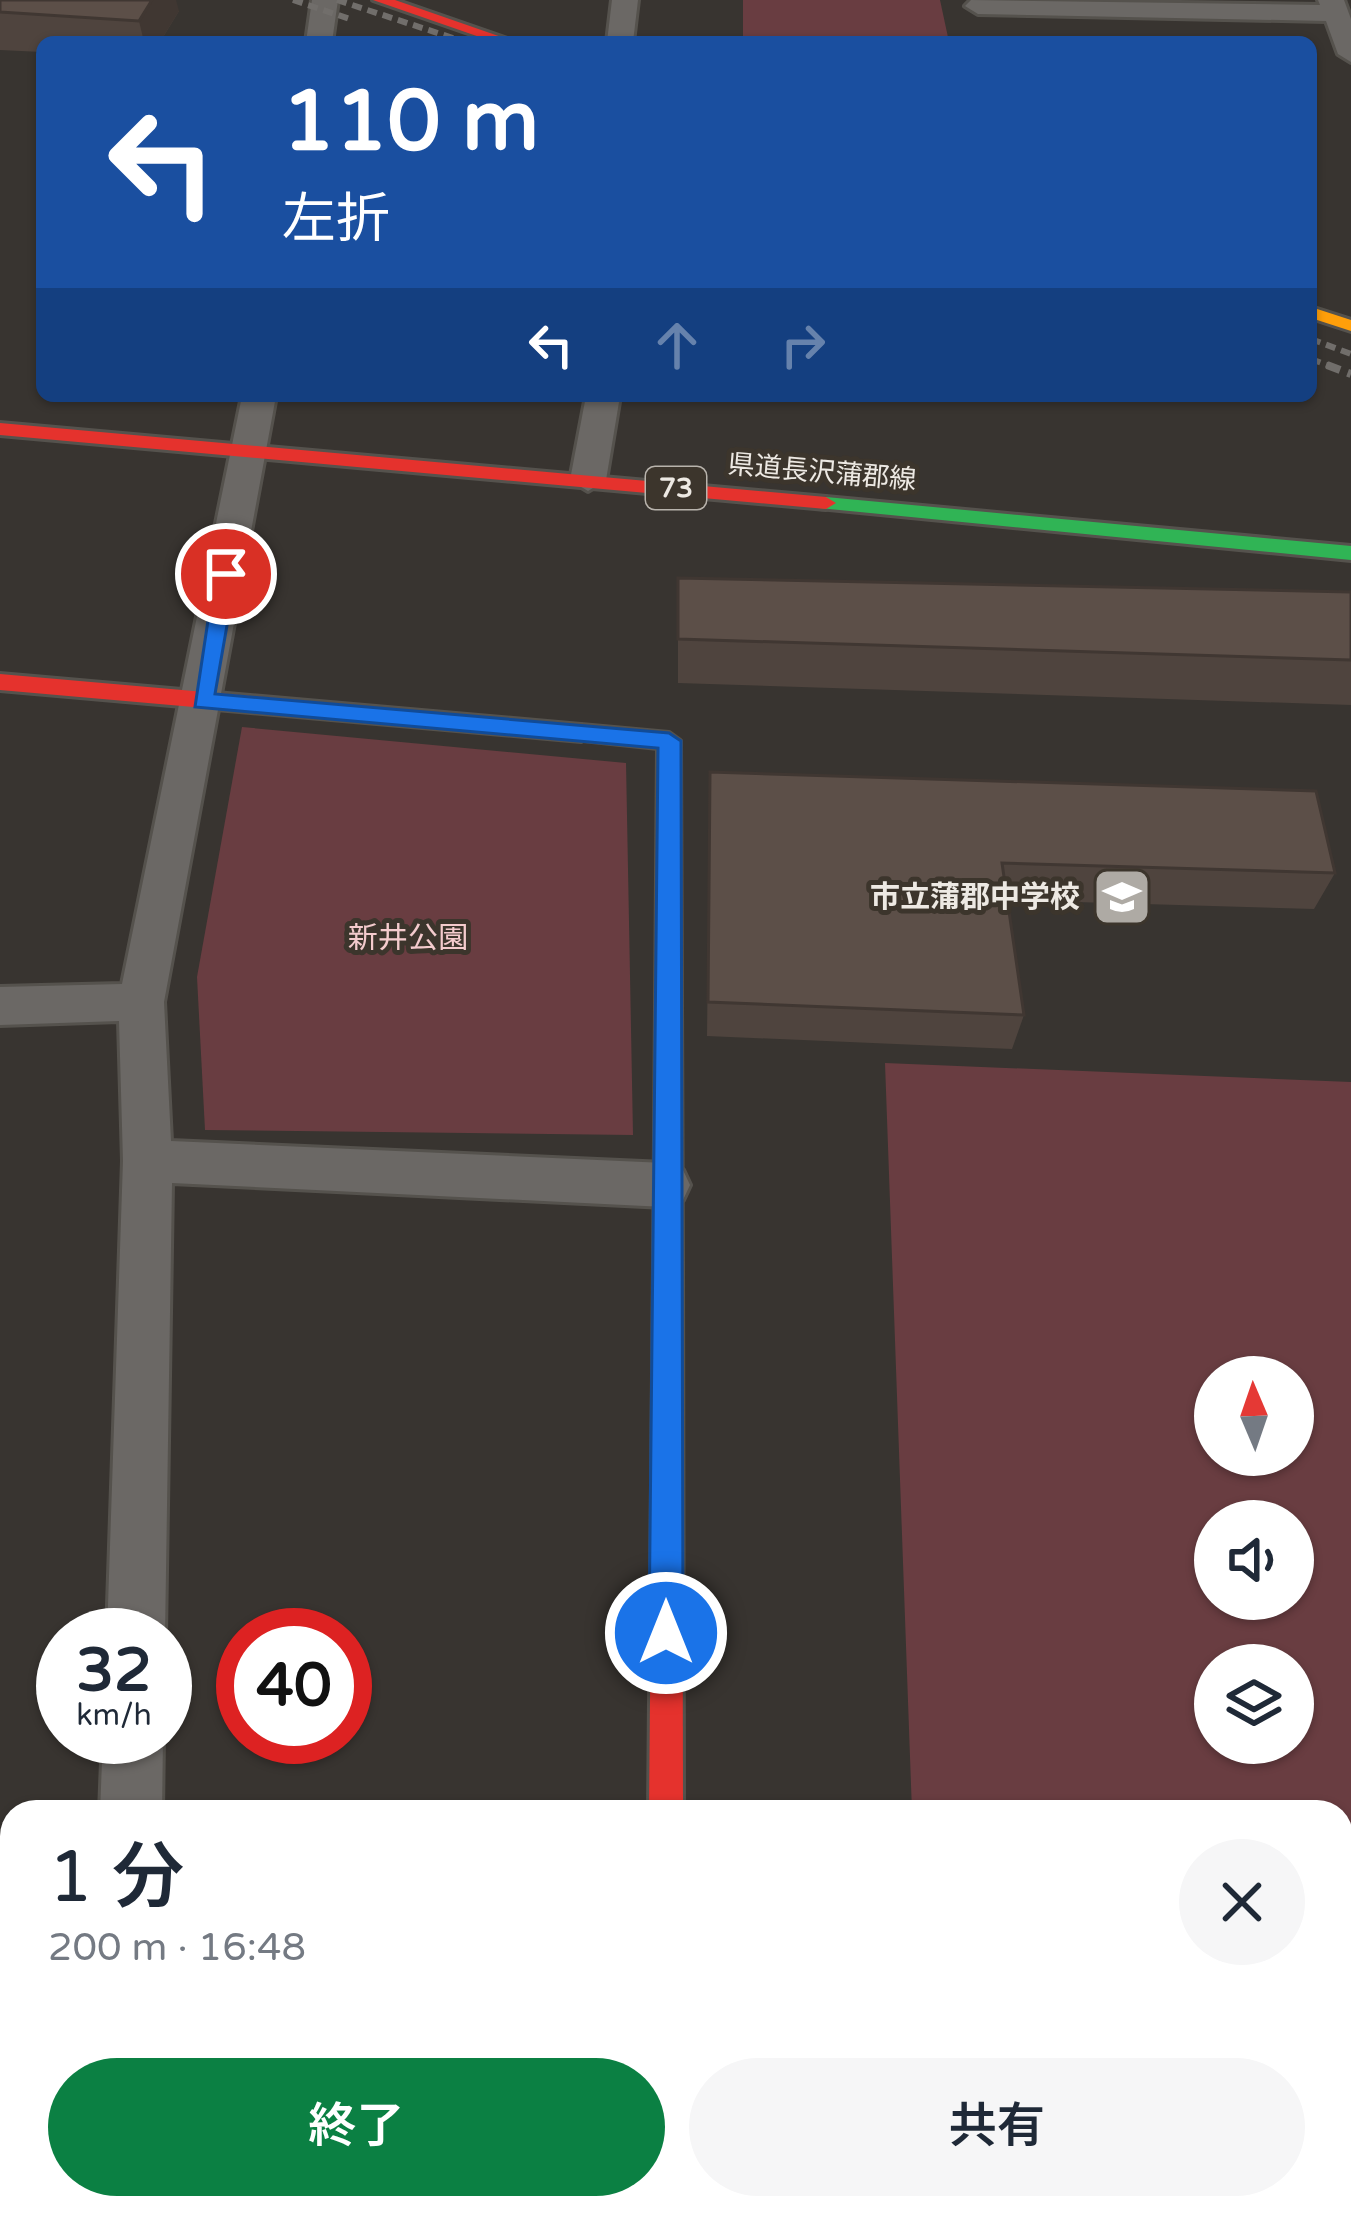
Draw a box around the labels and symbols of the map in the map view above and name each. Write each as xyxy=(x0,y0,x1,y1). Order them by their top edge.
street label: 県道長沢蒲郡線 xyxy=(726,448,918,497)
road number: 73 xyxy=(646,467,706,509)
pin xyxy=(175,523,277,625)
school or university icon: 市立蒲郡中学校 xyxy=(1091,866,1153,928)
place label: 市立蒲郡中学校 xyxy=(870,879,1080,916)
park label: 新井公園 xyxy=(348,920,468,957)
north arrow xyxy=(1194,1356,1314,1476)
position arrow xyxy=(603,1570,729,1696)
speed limit sign: 40 xyxy=(216,1608,372,1764)

